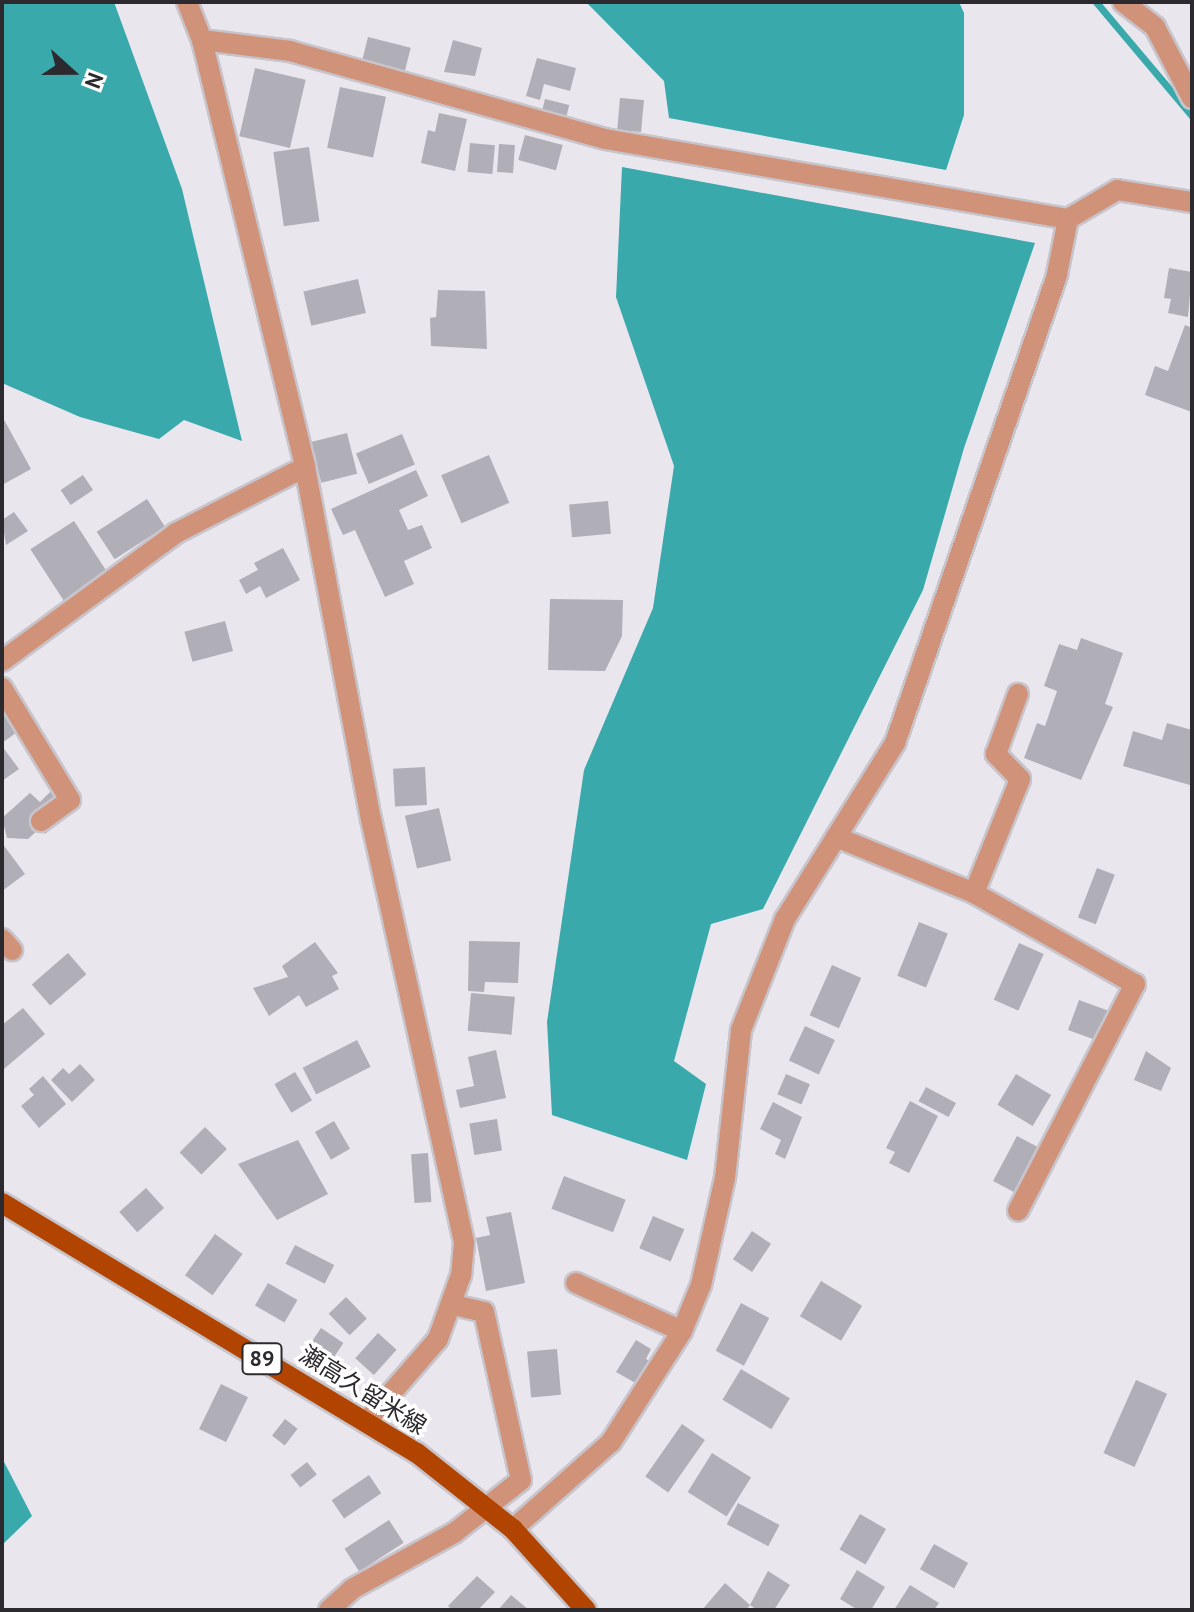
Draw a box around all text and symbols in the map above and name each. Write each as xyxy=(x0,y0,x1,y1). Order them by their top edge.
north arrow xyxy=(32,32,112,112)
text: N xyxy=(79,69,110,92)
street label: 瀬高久留米線 xyxy=(294,1340,432,1440)
road number: 89 xyxy=(240,1341,284,1377)

